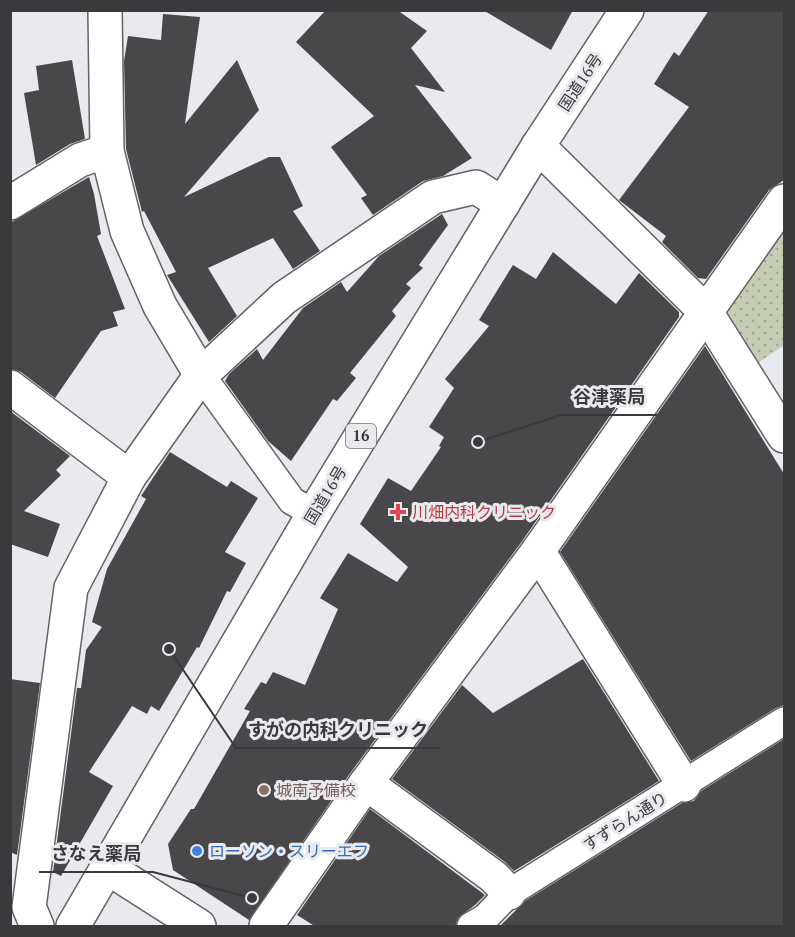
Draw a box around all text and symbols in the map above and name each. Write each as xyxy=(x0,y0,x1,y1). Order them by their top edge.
street label: 国道16号 xyxy=(553,49,607,115)
callout: 谷津薬局 xyxy=(561,379,657,415)
text: 谷津薬局 xyxy=(573,384,645,408)
road number: 16 xyxy=(346,424,376,448)
street label: 国道16号 xyxy=(299,461,351,529)
place label: 川畑内科クリニック xyxy=(412,501,556,523)
marker: 川畑内科クリニック xyxy=(389,503,407,521)
callout: すがの内科クリニック xyxy=(236,712,440,748)
text: すがの内科クリニック xyxy=(248,717,428,741)
place label: 城南予備校 xyxy=(276,779,356,801)
marker: 城南予備校 xyxy=(257,783,271,797)
street label: すずらん通り xyxy=(578,786,672,856)
callout: さなえ薬局 xyxy=(39,836,153,872)
place label: ローソン・スリーエフ xyxy=(209,840,369,862)
text: さなえ薬局 xyxy=(51,841,141,865)
marker: ローソン・スリーエフ xyxy=(190,844,204,858)

